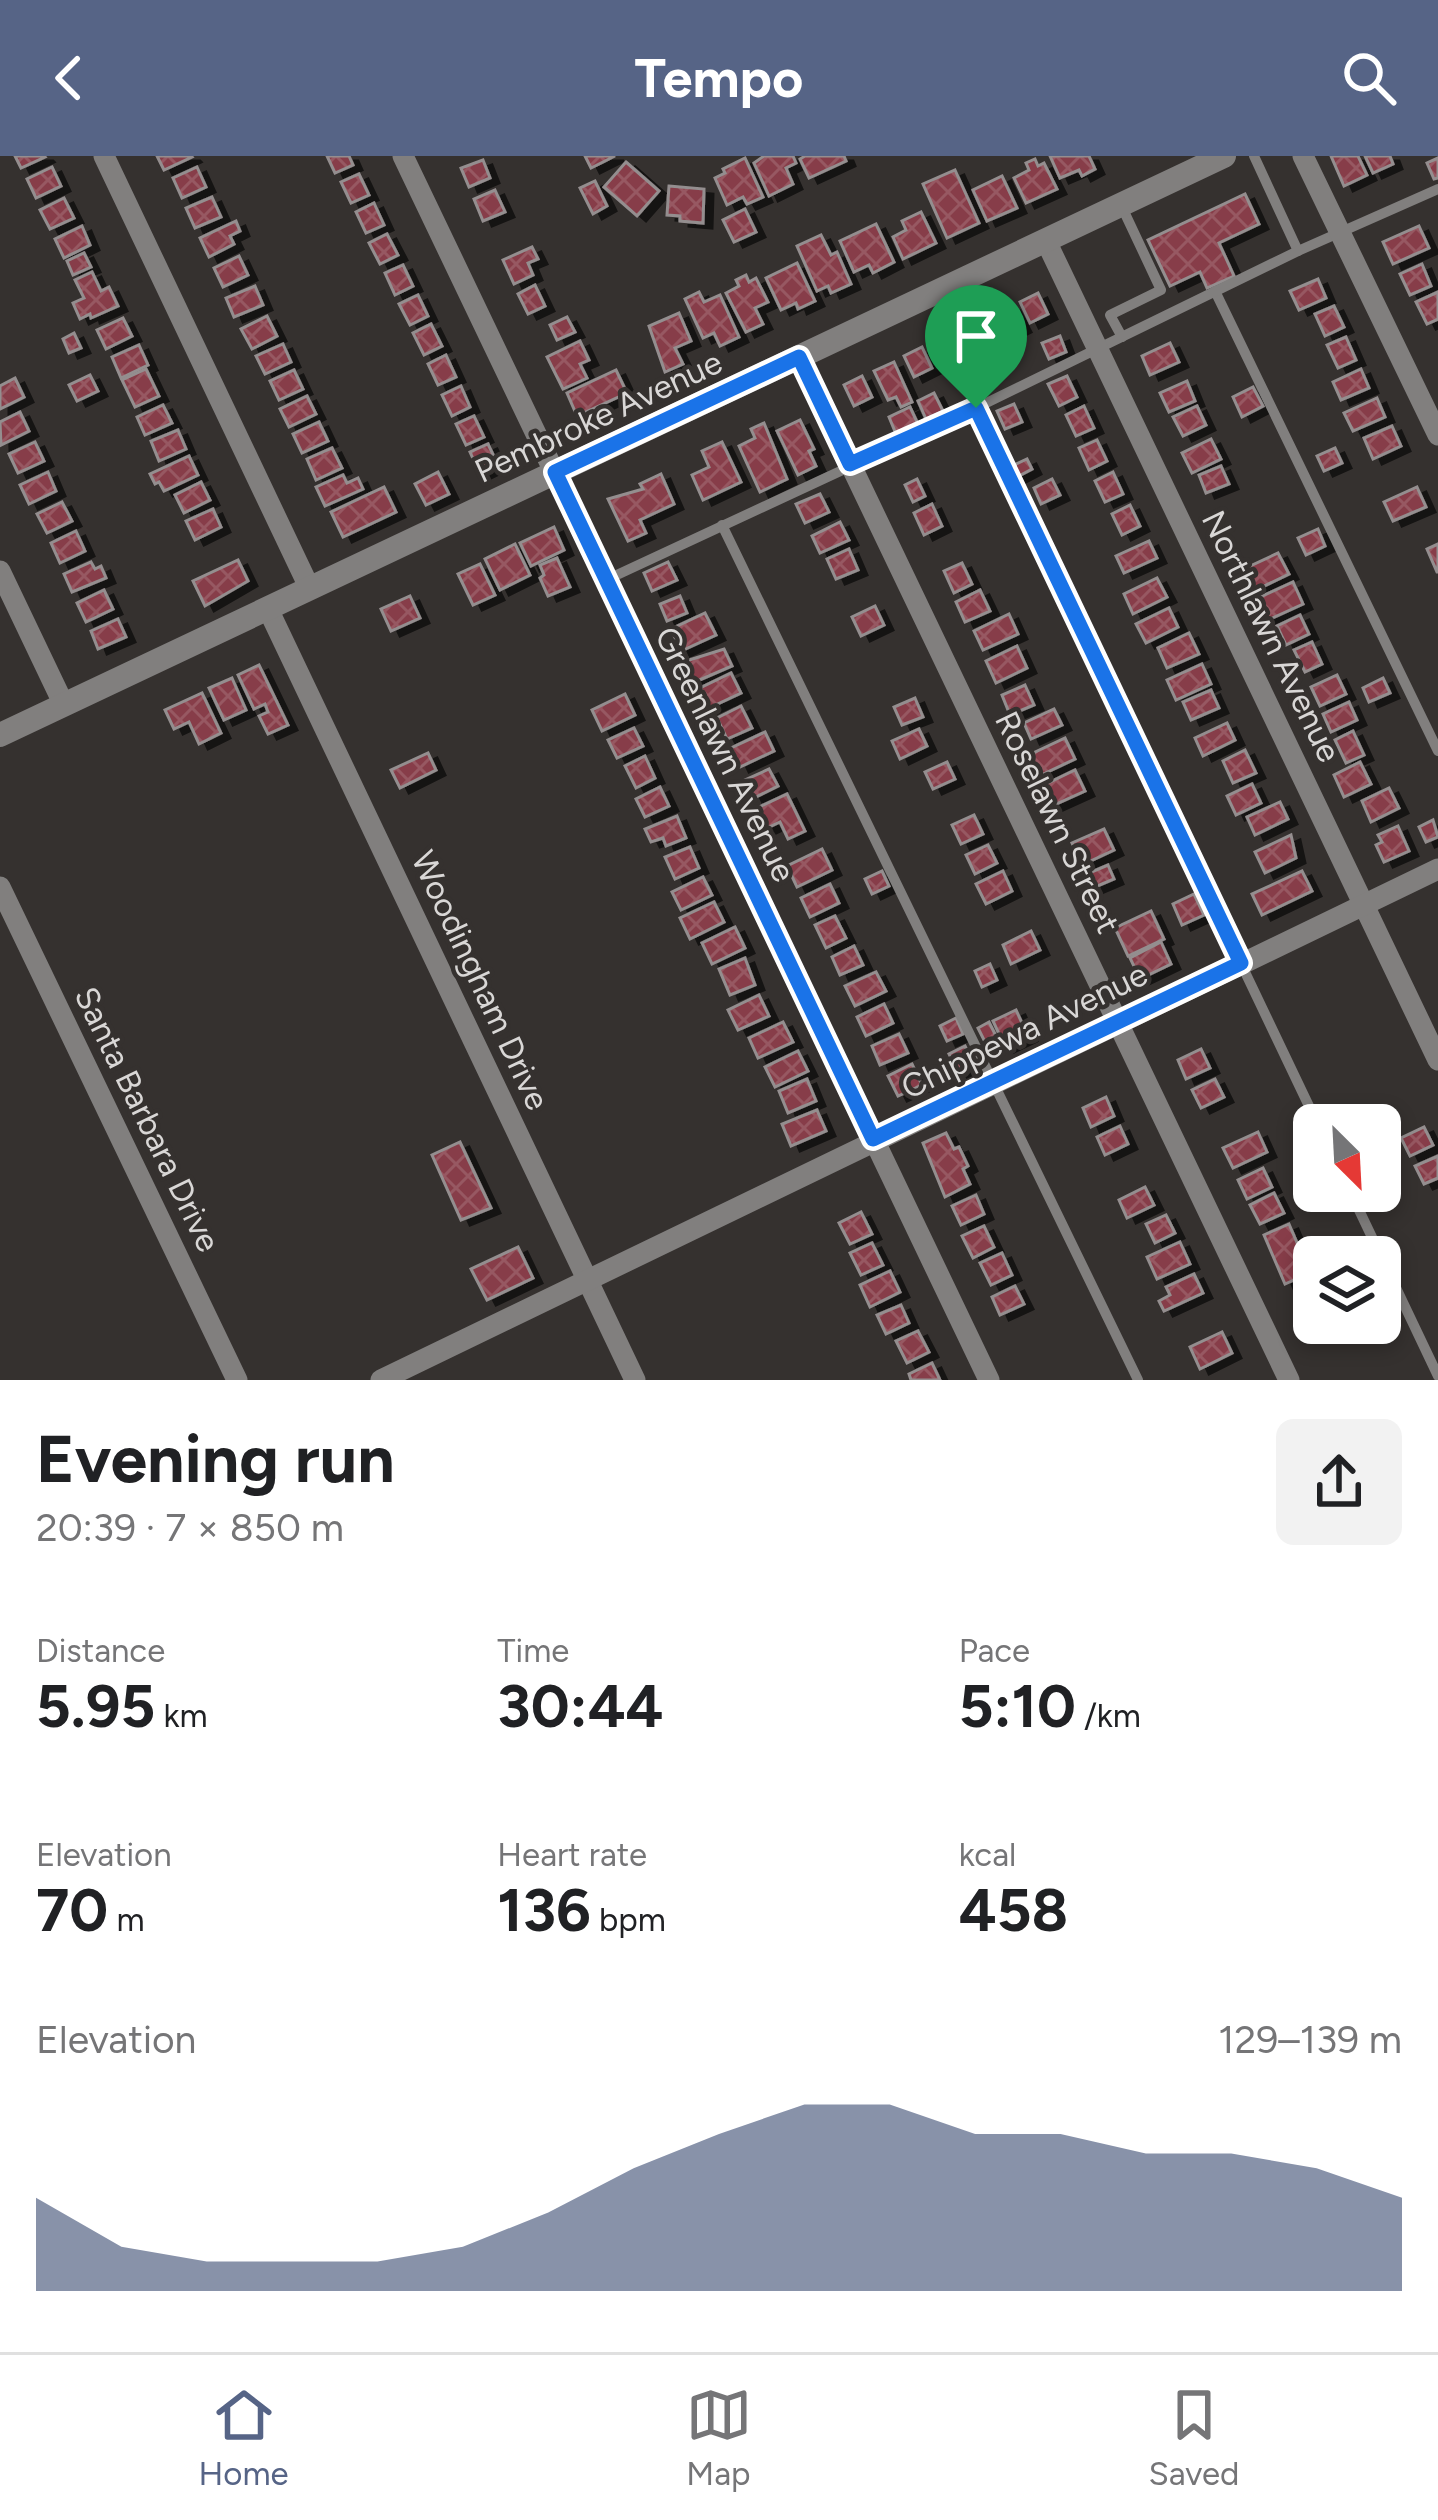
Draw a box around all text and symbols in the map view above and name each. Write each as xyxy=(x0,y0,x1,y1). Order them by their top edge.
icon: back xyxy=(36,45,102,111)
icon: search xyxy=(1336,45,1402,111)
text: Tempo xyxy=(635,46,803,111)
pin xyxy=(925,285,1027,408)
icon: arrive xyxy=(943,303,1009,369)
street label: Pembroke Avenue xyxy=(469,342,728,491)
street label: Northlawn Avenue xyxy=(1194,504,1349,768)
street label: Greenlawn Avenue xyxy=(647,620,804,888)
street label: Roselawn Street xyxy=(987,705,1128,939)
street label: Woodingham Drive xyxy=(403,845,558,1116)
street label: Chippewa Avenue xyxy=(895,954,1153,1107)
street label: Santa Barbara Drive xyxy=(67,981,229,1258)
north arrow xyxy=(1293,1104,1401,1212)
map controls xyxy=(1293,1104,1401,1344)
button: layers xyxy=(1293,1236,1401,1344)
text: Evening run xyxy=(36,1419,395,1499)
button: share xyxy=(1276,1419,1402,1545)
text: 20:39 · 7 × 850 m xyxy=(36,1504,344,1551)
text: Distance xyxy=(36,1631,165,1670)
text: Time xyxy=(497,1631,569,1670)
text: Pace xyxy=(959,1631,1030,1670)
text: 5.95 xyxy=(36,1670,155,1742)
text: 30:44 xyxy=(497,1670,664,1742)
text: 5:10 xyxy=(959,1670,1076,1742)
text: km xyxy=(155,1696,208,1735)
text: /km xyxy=(1076,1696,1141,1735)
text: Elevation xyxy=(36,1835,172,1874)
text: Heart rate xyxy=(497,1835,647,1874)
text: kcal xyxy=(959,1835,1016,1874)
text: 70 xyxy=(36,1874,108,1946)
text: 136 xyxy=(497,1874,591,1946)
text: 458 xyxy=(959,1874,1068,1946)
text: m xyxy=(108,1900,144,1939)
text: bpm xyxy=(591,1900,666,1939)
text: Elevation xyxy=(36,2016,196,2063)
text: 129–139 m xyxy=(1218,2016,1402,2063)
tab: Home xyxy=(198,2382,289,2493)
tab: Map xyxy=(686,2382,752,2493)
tab: Saved xyxy=(1148,2382,1239,2493)

